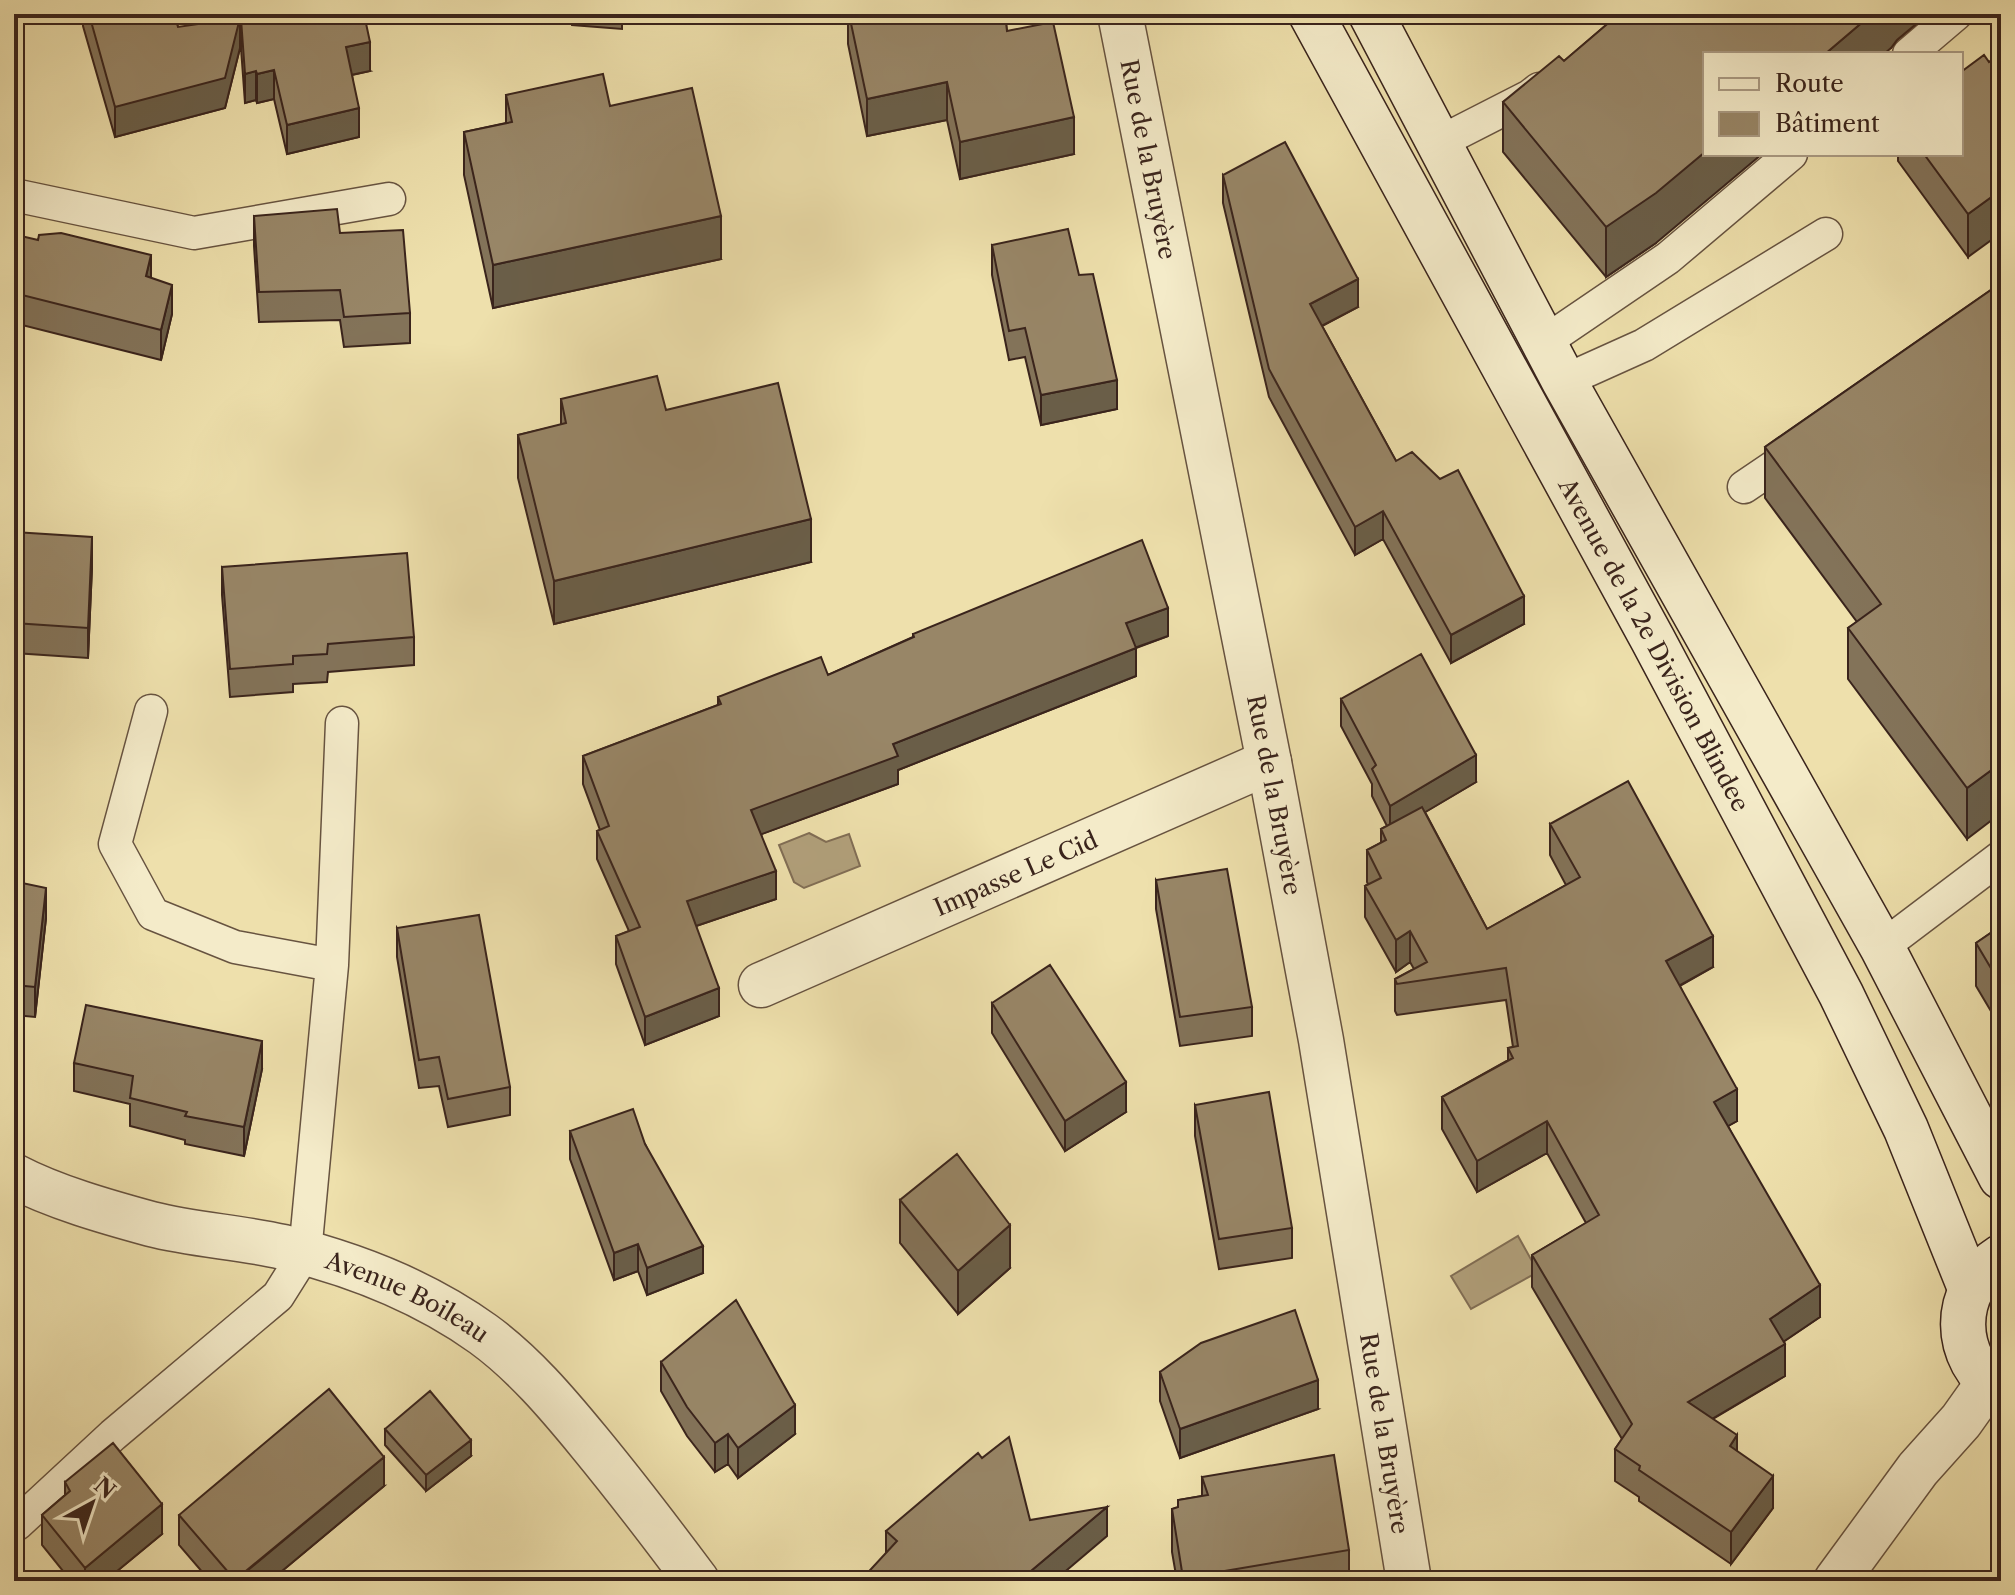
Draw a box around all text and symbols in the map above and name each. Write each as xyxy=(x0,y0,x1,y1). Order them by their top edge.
legend xyxy=(1703,52,1963,156)
street label: Rue de la Bruyère xyxy=(1115,57,1183,262)
text: Route xyxy=(1775,69,1844,98)
text: Bâtiment xyxy=(1775,109,1880,138)
street label: Avenue de la 2e Division Blindee xyxy=(1552,472,1756,816)
street label: Rue de la Bruyère xyxy=(1241,692,1308,897)
street label: Impasse Le Cid xyxy=(929,825,1102,922)
street label: Avenue Boileau xyxy=(321,1245,495,1349)
street label: Rue de la Bruyère xyxy=(1354,1331,1416,1536)
north arrow xyxy=(52,1463,132,1543)
text: N xyxy=(89,1472,121,1505)

